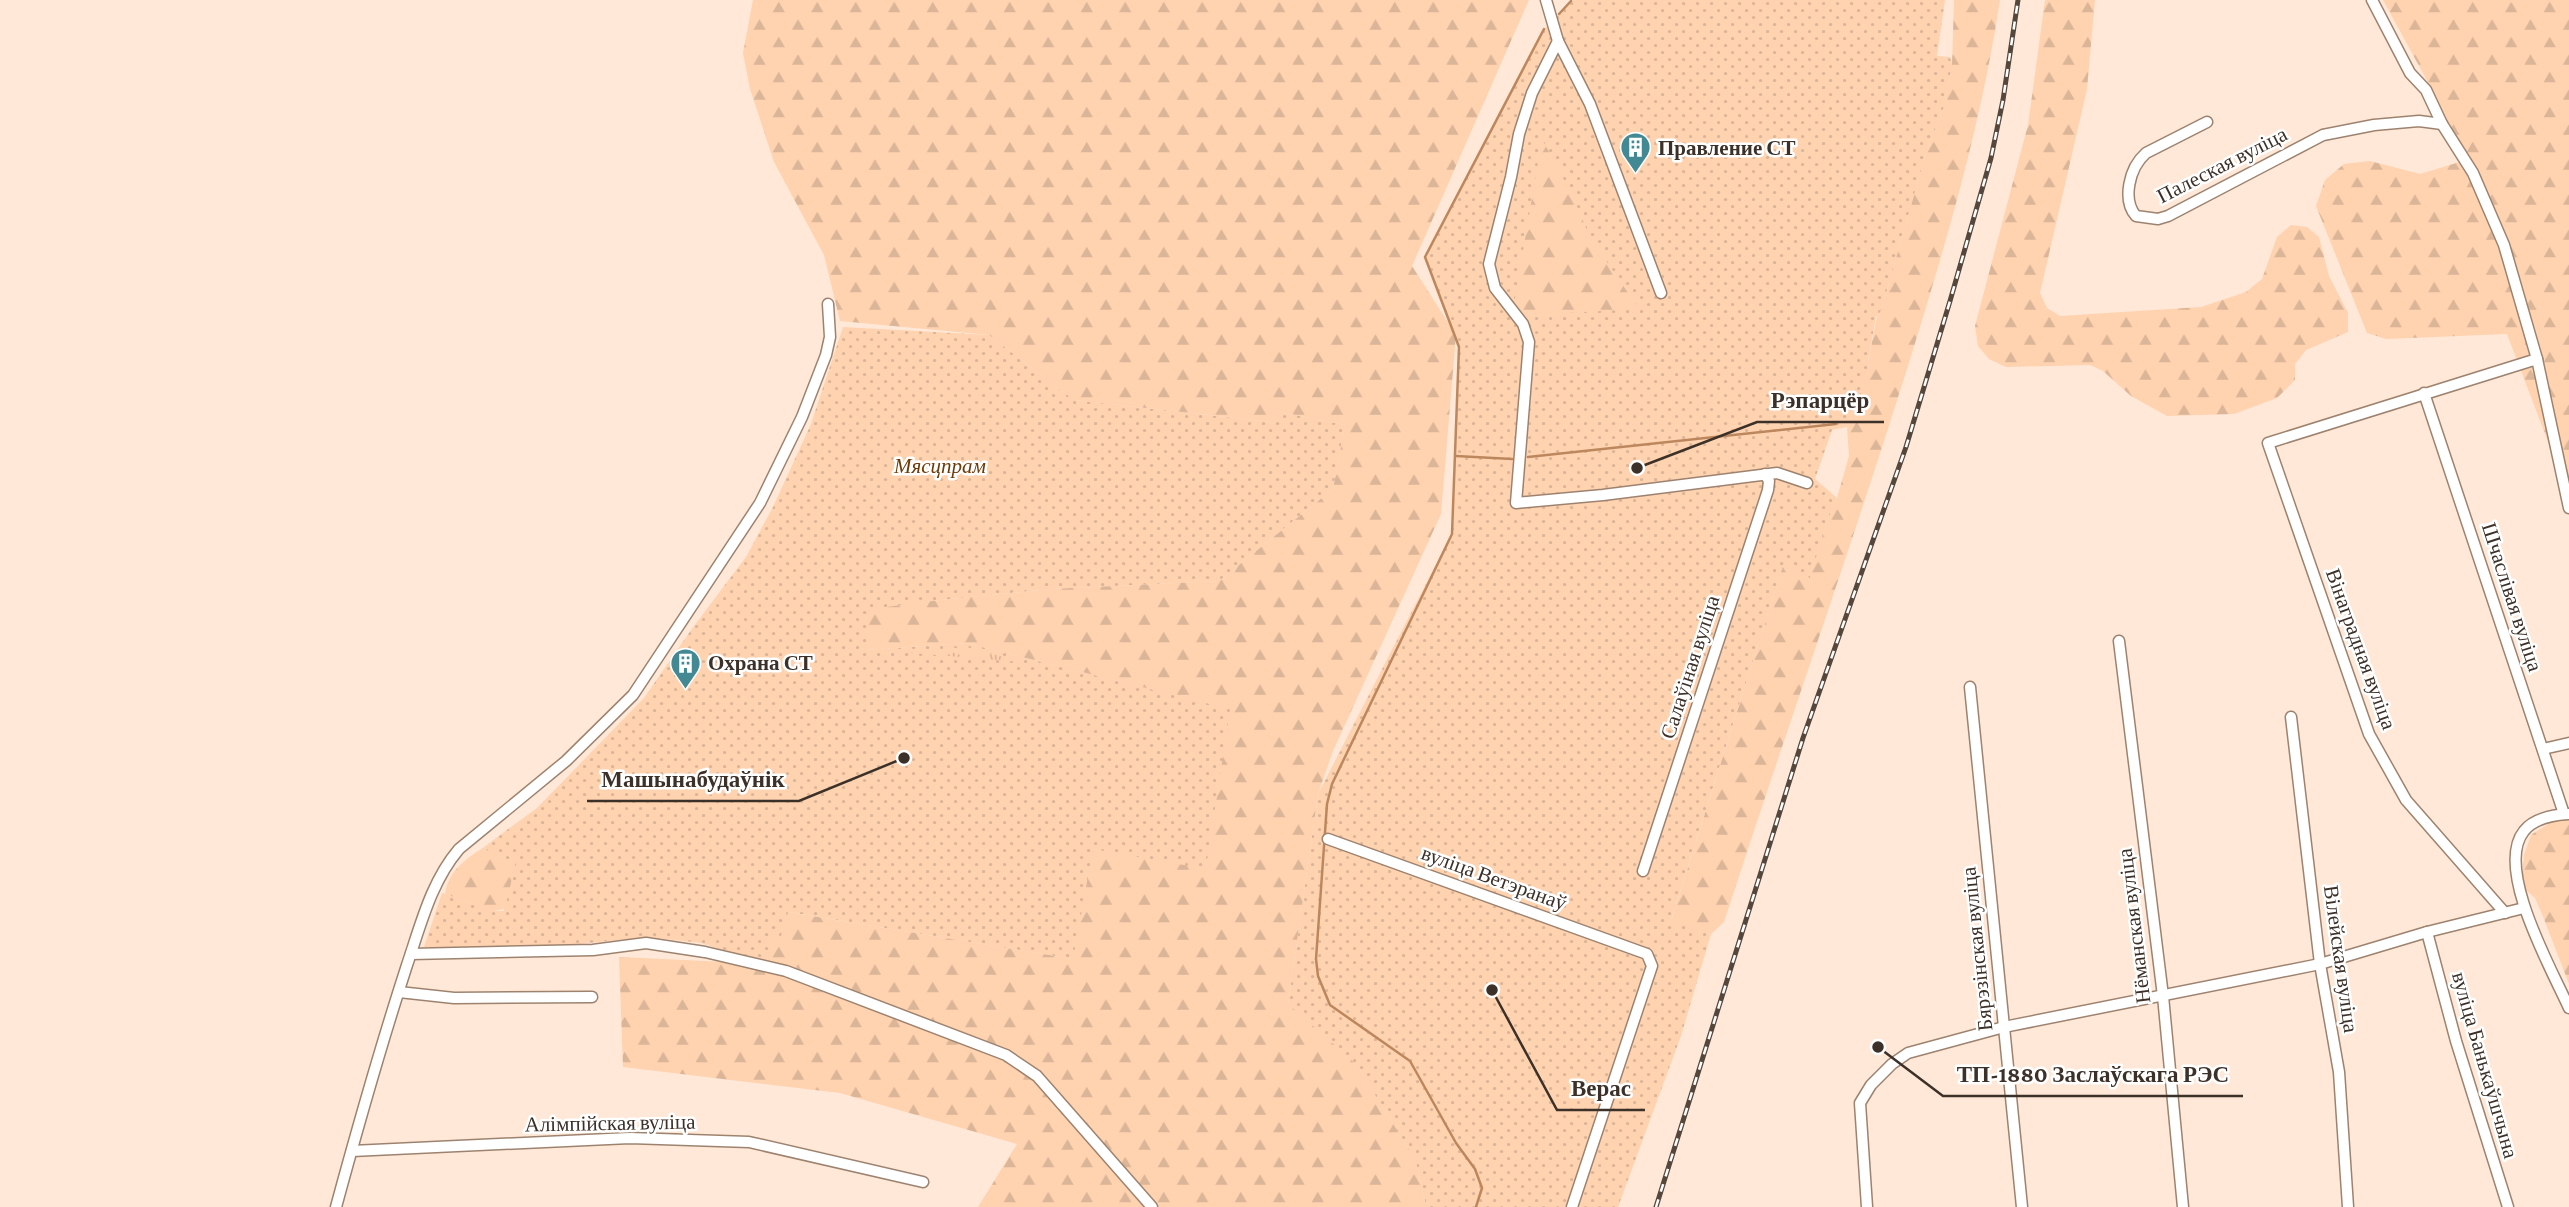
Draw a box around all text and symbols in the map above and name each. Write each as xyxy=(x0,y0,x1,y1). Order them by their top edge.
street label: Палеская вуліца xyxy=(2153,122,2292,208)
building icon: Правление СТ xyxy=(1618,131,1652,175)
place label: Правление СТ xyxy=(1658,136,1795,160)
callout: Рэпарцёр xyxy=(1757,378,1884,422)
text: Рэпарцёр xyxy=(1771,387,1869,413)
park label: Мясцпрам xyxy=(893,454,986,478)
street label: Шчаслівая вуліца xyxy=(2477,520,2548,675)
street label: Вінаградная вуліца xyxy=(2321,565,2401,733)
street label: Салаўіная вуліца xyxy=(1655,592,1725,742)
building icon: Охрана СТ xyxy=(668,646,702,690)
place label: Охрана СТ xyxy=(708,651,813,675)
callout: Машынабудаўнік xyxy=(587,757,799,801)
text: Машынабудаўнік xyxy=(601,766,786,792)
street label: вуліца Ветэранаў xyxy=(1418,841,1570,916)
street label: Нёманская вуліца xyxy=(2113,846,2155,1005)
street label: Бярэзінская вуліца xyxy=(1956,865,1998,1032)
street label: Вілейская вуліца xyxy=(2319,884,2363,1035)
street label: вуліца Банькаўшчына xyxy=(2447,969,2523,1162)
callout: ТП-1880 Заслаўскага РЭС xyxy=(1943,1052,2243,1096)
text: ТП-1880 Заслаўскага РЭС xyxy=(1957,1061,2229,1087)
callout: Верас xyxy=(1557,1066,1645,1110)
text: Верас xyxy=(1571,1075,1631,1101)
street label: Алімпійская вуліца xyxy=(524,1109,696,1136)

